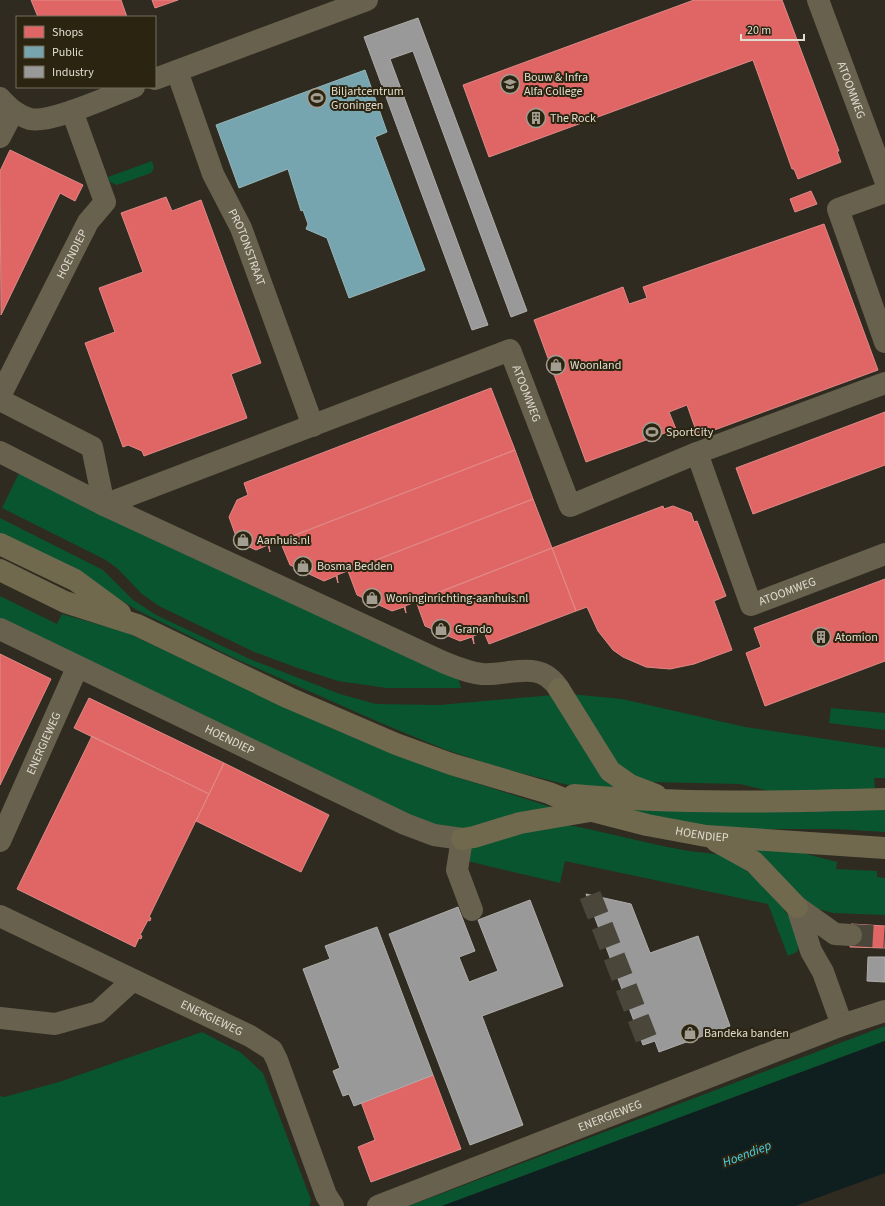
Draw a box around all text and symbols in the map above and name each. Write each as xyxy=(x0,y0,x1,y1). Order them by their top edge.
legend xyxy=(16,16,156,88)
scale bar xyxy=(741,16,804,42)
text: 20 m xyxy=(747,22,771,39)
text: Shops xyxy=(52,24,83,41)
text: Public xyxy=(52,44,84,61)
street label: ATOOMWEG xyxy=(833,59,870,121)
text: Industry xyxy=(52,64,94,81)
place label: Bouw & Infra Alfa College xyxy=(524,69,588,100)
school or university icon: Bouw & Infra Alfa College xyxy=(499,73,521,95)
place label: Biljartcentrum Groningen xyxy=(331,83,404,114)
sports icon: Biljartcentrum Groningen xyxy=(306,87,328,109)
building icon: The Rock xyxy=(525,107,547,129)
place label: The Rock xyxy=(550,110,596,127)
street label: PROTONSTRAAT xyxy=(224,206,270,289)
street label: HOENDIEP xyxy=(52,226,92,282)
shop icon: Woonland xyxy=(545,354,567,376)
place label: Woonland xyxy=(570,357,621,374)
street label: ATOOMWEG xyxy=(508,362,545,424)
sports icon: SportCity xyxy=(641,421,663,443)
place label: SportCity xyxy=(666,424,714,441)
shop icon: Aanhuis.nl xyxy=(232,529,254,551)
place label: Aanhuis.nl xyxy=(257,532,310,549)
shop icon: Bosma Bedden xyxy=(292,555,314,577)
place label: Bosma Bedden xyxy=(317,558,393,575)
street label: ATOOMWEG xyxy=(756,573,818,610)
shop icon: Woninginrichting-aanhuis.nl xyxy=(361,587,383,609)
place label: Woninginrichting-aanhuis.nl xyxy=(386,590,528,607)
shop icon: Grando xyxy=(430,618,452,640)
place label: Grando xyxy=(455,621,492,638)
building icon: Atomion xyxy=(810,626,832,648)
place label: Atomion xyxy=(835,629,878,646)
street label: ENERGIEWEG xyxy=(22,709,65,777)
street label: HOENDIEP xyxy=(202,720,258,759)
street label: HOENDIEP xyxy=(674,822,729,846)
street label: ENERGIEWEG xyxy=(178,995,246,1040)
shop icon: Bandeka banden xyxy=(679,1022,701,1044)
place label: Bandeka banden xyxy=(704,1025,789,1042)
street label: ENERGIEWEG xyxy=(576,1095,644,1136)
water label: Hoendiep xyxy=(720,1136,774,1172)

